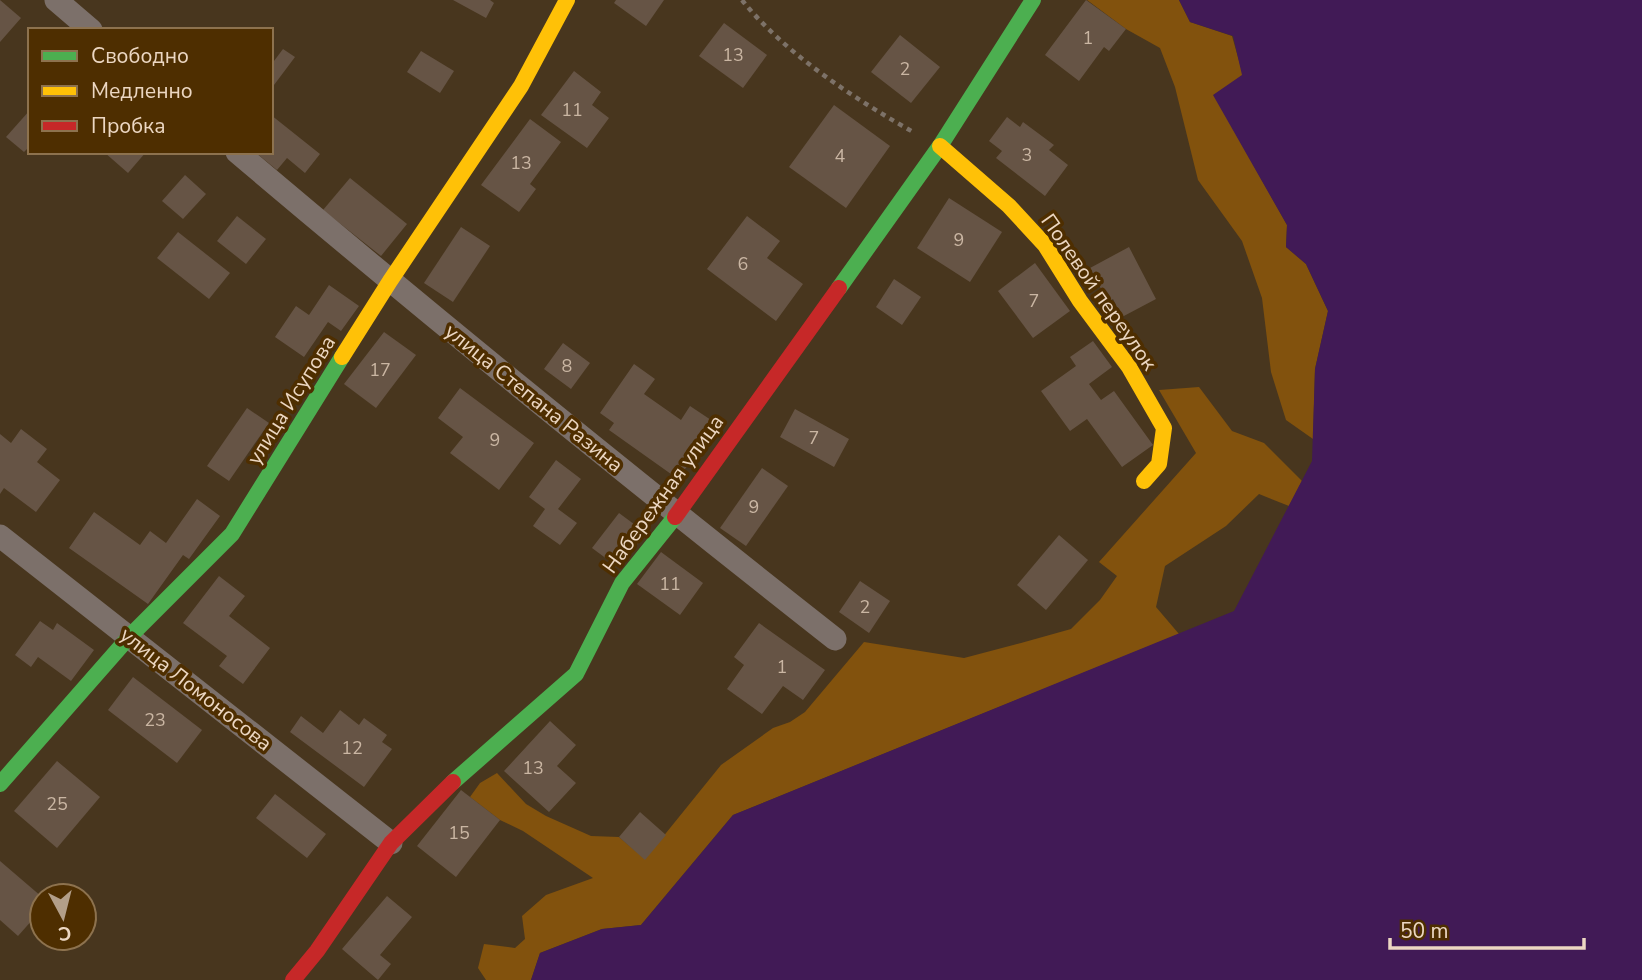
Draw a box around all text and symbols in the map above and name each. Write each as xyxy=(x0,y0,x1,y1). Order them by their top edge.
house number: 1 xyxy=(1083,26,1093,50)
legend xyxy=(28,28,273,154)
text: Свободно xyxy=(91,42,189,70)
house number: 13 xyxy=(722,43,744,67)
house number: 2 xyxy=(900,57,910,81)
text: Медленно xyxy=(91,77,193,105)
house number: 11 xyxy=(561,98,583,122)
text: Пробка xyxy=(91,112,165,140)
house number: 3 xyxy=(1022,143,1032,167)
house number: 4 xyxy=(835,144,846,168)
house number: 13 xyxy=(510,151,532,175)
street label: Полевой переулок xyxy=(1035,208,1164,376)
house number: 9 xyxy=(954,228,964,252)
house number: 6 xyxy=(738,252,748,276)
house number: 7 xyxy=(1029,289,1039,313)
street label: улица Степана Разина xyxy=(439,317,629,479)
street label: улица Исупова xyxy=(240,330,342,470)
house number: 8 xyxy=(562,354,572,378)
house number: 17 xyxy=(369,358,391,382)
street label: Набережная улица xyxy=(596,409,730,579)
house number: 7 xyxy=(809,426,819,450)
house number: 9 xyxy=(490,428,500,452)
house number: 9 xyxy=(749,495,759,519)
house number: 11 xyxy=(659,572,681,596)
house number: 2 xyxy=(860,595,870,619)
street label: улица Ломоносова xyxy=(114,621,278,757)
house number: 1 xyxy=(777,655,787,679)
house number: 23 xyxy=(144,708,166,732)
house number: 12 xyxy=(341,736,363,760)
house number: 13 xyxy=(522,756,544,780)
house number: 25 xyxy=(46,792,68,816)
house number: 15 xyxy=(448,821,470,845)
north arrow xyxy=(28,882,98,952)
scale bar xyxy=(1390,906,1584,950)
text: 50 m xyxy=(1400,917,1449,945)
text: С xyxy=(57,919,73,947)

